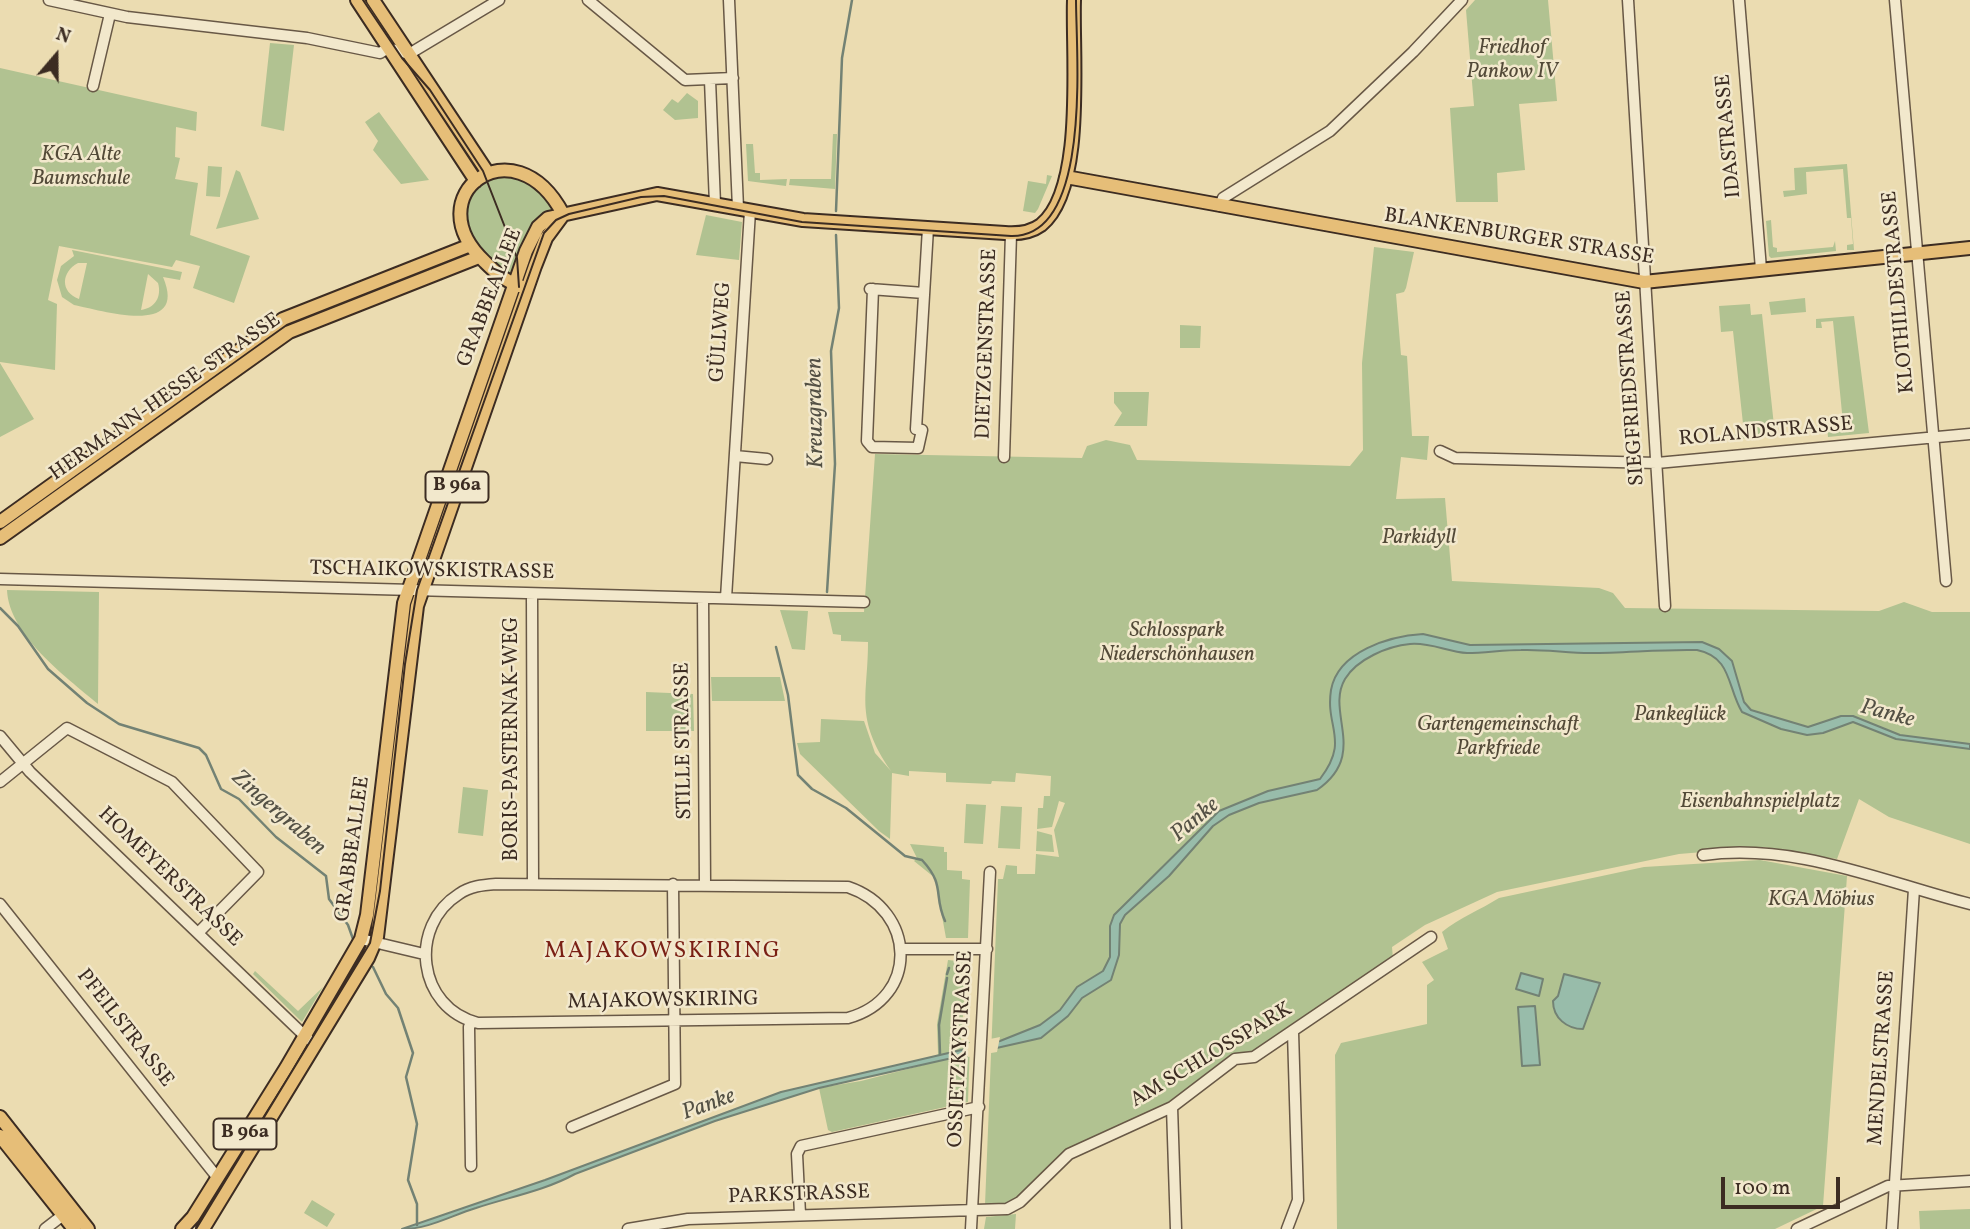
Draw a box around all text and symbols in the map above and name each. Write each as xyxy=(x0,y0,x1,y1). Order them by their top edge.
north arrow xyxy=(21,21,91,91)
text: N xyxy=(52,22,74,51)
park label: Friedhof Pankow IV xyxy=(1466,36,1558,86)
street label: IDASTRASSE xyxy=(1712,73,1748,199)
park label: KGA Alte Baumschule xyxy=(32,143,130,193)
street label: KLOTHILDESTRASSE xyxy=(1879,190,1921,394)
street label: BLANKENBURGER STRASSE xyxy=(1382,204,1656,272)
street label: GRABBEALLEE xyxy=(453,225,529,371)
street label: DIETZGENSTRASSE xyxy=(972,248,1004,440)
street label: GÜLLWEG xyxy=(706,281,738,383)
street label: SIEGFRIEDSTRASSE xyxy=(1613,289,1651,487)
street label: HERMANN-HESSE-STRASSE xyxy=(46,308,286,488)
water label: Kreuzgraben xyxy=(802,357,832,469)
street label: ROLANDSTRASSE xyxy=(1678,413,1854,453)
road number: B 96a xyxy=(426,472,489,502)
park label: Parkidyll xyxy=(1382,526,1456,552)
street label: TSCHAIKOWSKISTRASSE xyxy=(309,557,555,587)
street label: BORIS-PASTERNAK-WEG xyxy=(500,617,526,861)
park label: Schlosspark Niederschönhausen xyxy=(1099,619,1255,669)
street label: STILLE STRASSE xyxy=(671,662,699,820)
water label: Panke xyxy=(1857,695,1917,735)
park label: Pankeglück xyxy=(1634,703,1726,729)
park label: Gartengemeinschaft Parkfriede xyxy=(1417,713,1579,763)
water label: Zingergraben xyxy=(225,766,331,862)
street label: GRABBEALLEE xyxy=(331,775,377,923)
park label: Eisenbahnspielplatz xyxy=(1680,790,1840,816)
water label: Panke xyxy=(1166,793,1226,849)
street label: HOMEYERSTRASSE xyxy=(92,803,246,953)
park label: KGA Möbius xyxy=(1768,888,1874,914)
district label: MAJAKOWSKIRING xyxy=(546,939,780,967)
street label: OSSIETZKYSTRASSE xyxy=(944,950,980,1148)
street label: PFEILSTRASSE xyxy=(70,965,178,1093)
street label: MENDELSTRASSE xyxy=(1864,970,1902,1146)
street label: MAJAKOWSKIRING xyxy=(567,988,759,1016)
street label: AM SCHLOSSPARK xyxy=(1126,998,1298,1114)
water label: Panke xyxy=(679,1084,739,1128)
road number: B 96a xyxy=(214,1118,276,1150)
scale bar xyxy=(1725,1162,1844,1206)
text: 100 m xyxy=(1734,1174,1791,1203)
street label: PARKSTRASSE xyxy=(728,1181,870,1211)

